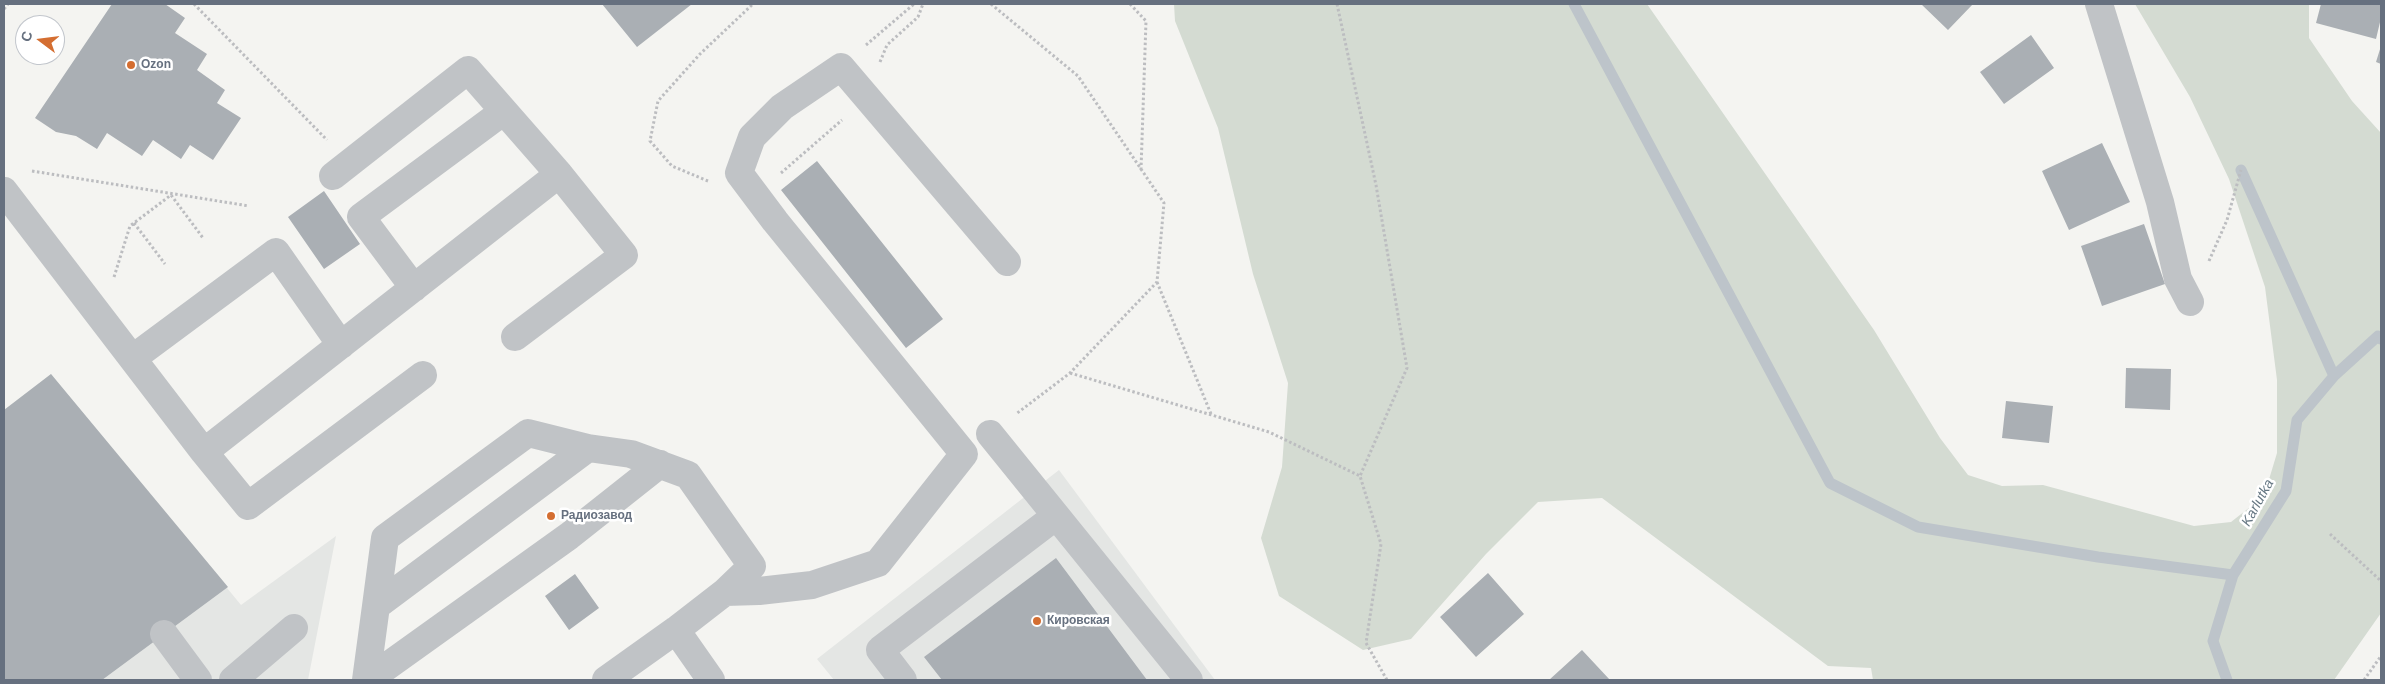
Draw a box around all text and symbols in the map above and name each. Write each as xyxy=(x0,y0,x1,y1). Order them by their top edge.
north arrow xyxy=(15,15,65,65)
text: С xyxy=(17,29,36,43)
place label: Ozon xyxy=(141,58,171,72)
marker: Ozon xyxy=(125,59,137,71)
water label: Karlutka xyxy=(2238,476,2278,530)
place label: Радиозавод xyxy=(561,509,632,523)
marker: Радиозавод xyxy=(545,510,557,522)
place label: Кировская xyxy=(1047,614,1110,628)
marker: Кировская xyxy=(1031,615,1043,627)

